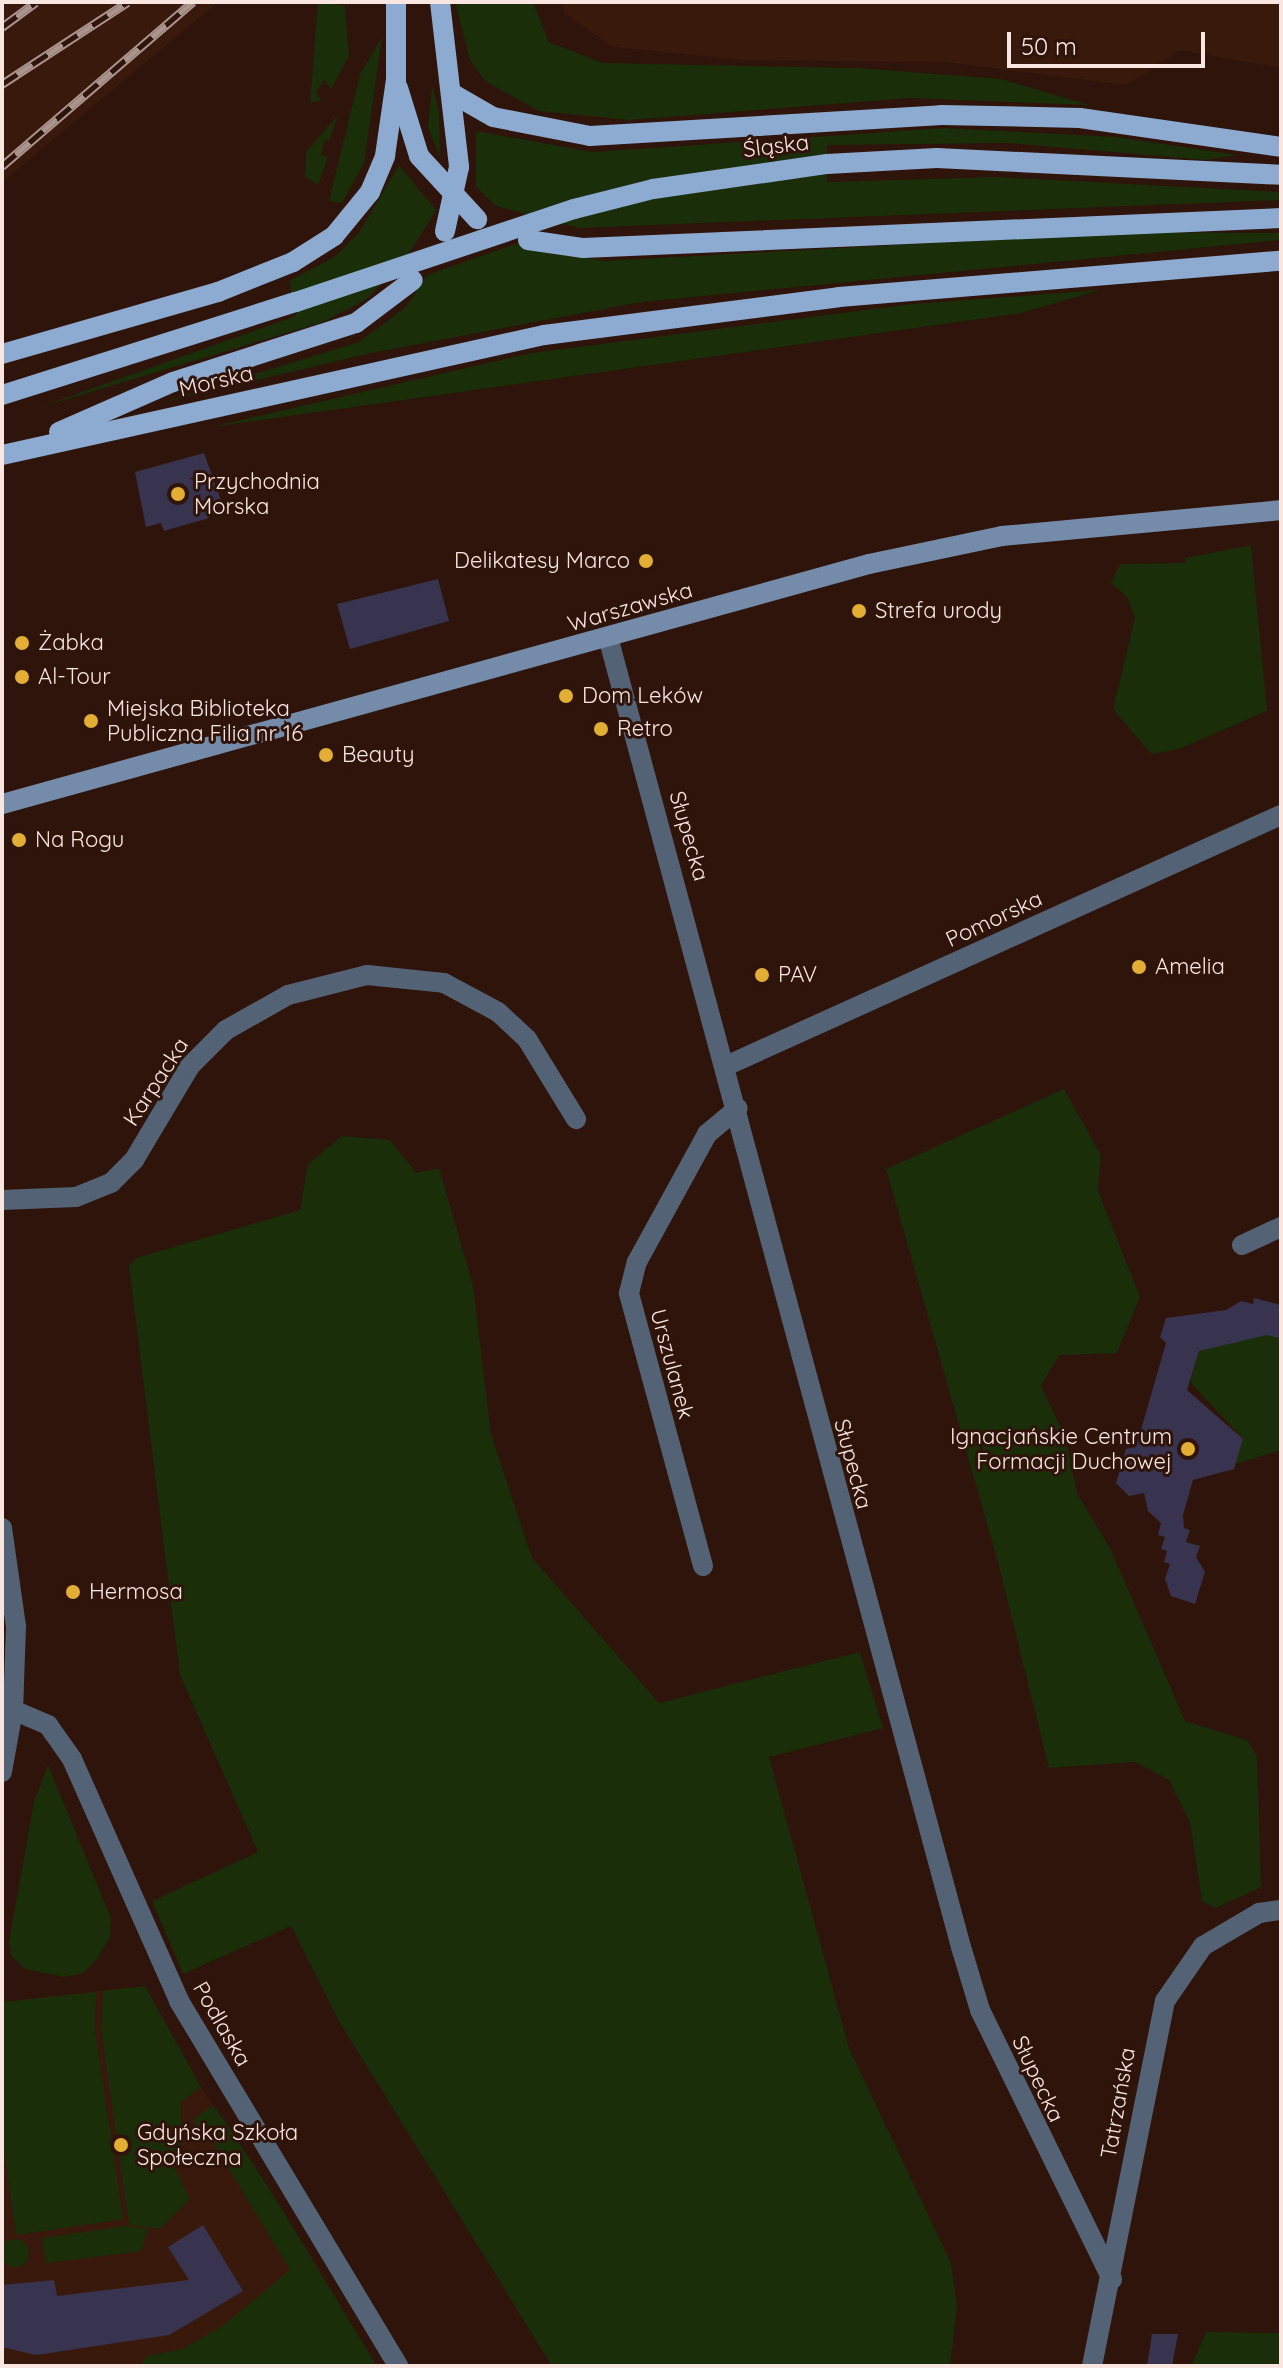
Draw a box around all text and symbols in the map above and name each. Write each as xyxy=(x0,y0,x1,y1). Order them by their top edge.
scale bar xyxy=(1011,16,1209,66)
text: 50 m xyxy=(1021,31,1077,61)
street label: Śląska xyxy=(742,129,810,163)
street label: Morska xyxy=(176,360,256,402)
place label: Przychodnia Morska xyxy=(194,468,320,520)
marker: Przychodnia Morska xyxy=(169,485,187,503)
place label: Delikatesy Marco xyxy=(454,548,630,574)
marker: Delikatesy Marco xyxy=(637,552,655,570)
street label: Warszawska xyxy=(565,577,695,637)
place label: Strefa urody xyxy=(875,598,1002,624)
marker: Strefa urody xyxy=(850,602,868,620)
place label: Żabka xyxy=(38,630,104,656)
marker: Żabka xyxy=(13,634,31,652)
place label: Al-Tour xyxy=(38,664,111,690)
marker: Al-Tour xyxy=(13,668,31,686)
place label: Dom Leków xyxy=(582,683,703,709)
marker: Dom Leków xyxy=(557,687,575,705)
place label: Miejska Biblioteka Publiczna Filia nr 16 xyxy=(107,695,303,746)
marker: Miejska Biblioteka Publiczna Filia nr 16 xyxy=(82,712,100,730)
place label: Retro xyxy=(617,716,673,742)
marker: Retro xyxy=(592,720,610,738)
place label: Beauty xyxy=(342,742,414,768)
marker: Beauty xyxy=(317,746,335,764)
street label: Słupecka xyxy=(664,788,714,884)
place label: Na Rogu xyxy=(35,827,124,853)
marker: Na Rogu xyxy=(10,831,28,849)
street label: Pomorska xyxy=(942,885,1046,953)
place label: Amelia xyxy=(1155,954,1225,980)
marker: Amelia xyxy=(1130,958,1148,976)
place label: PAV xyxy=(778,962,817,988)
marker: PAV xyxy=(753,966,771,984)
street label: Karpacka xyxy=(118,1033,194,1131)
street label: Urszulanek xyxy=(645,1306,699,1422)
street label: Słupecka xyxy=(828,1416,878,1512)
place label: Ignacjańskie Centrum Formacji Duchowej xyxy=(950,1423,1172,1474)
marker: Ignacjańskie Centrum Formacji Duchowej xyxy=(1179,1440,1197,1458)
place label: Hermosa xyxy=(89,1579,183,1605)
marker: Hermosa xyxy=(64,1583,82,1601)
street label: Podlaska xyxy=(187,1977,257,2071)
street label: Słupecka xyxy=(1007,2032,1069,2126)
street label: Tatrzańska xyxy=(1095,2045,1141,2161)
place label: Gdyńska Szkoła Społeczna xyxy=(137,2119,298,2170)
marker: Gdyńska Szkoła Społeczna xyxy=(112,2136,130,2154)

